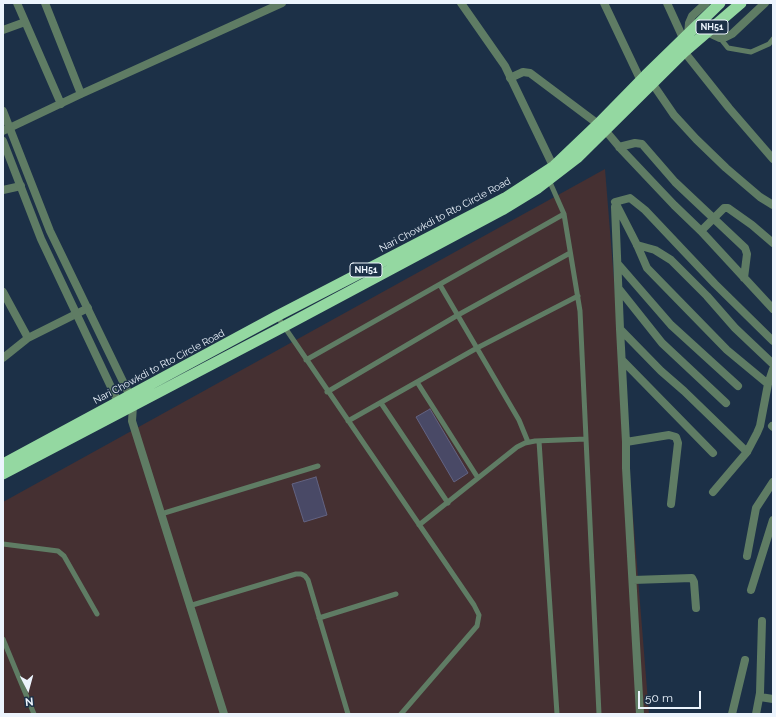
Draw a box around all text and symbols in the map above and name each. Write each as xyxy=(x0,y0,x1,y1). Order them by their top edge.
road number: NH51 xyxy=(696,20,728,34)
street label: Nari Chowkdi to Rto Circle Road xyxy=(377,175,513,255)
road number: NH51 xyxy=(350,263,382,277)
street label: Nari Chowkdi to Rto Circle Road xyxy=(91,327,227,407)
north arrow xyxy=(8,669,48,709)
scale bar xyxy=(640,683,703,709)
text: 50 m xyxy=(645,691,673,705)
text: N xyxy=(24,695,34,708)

